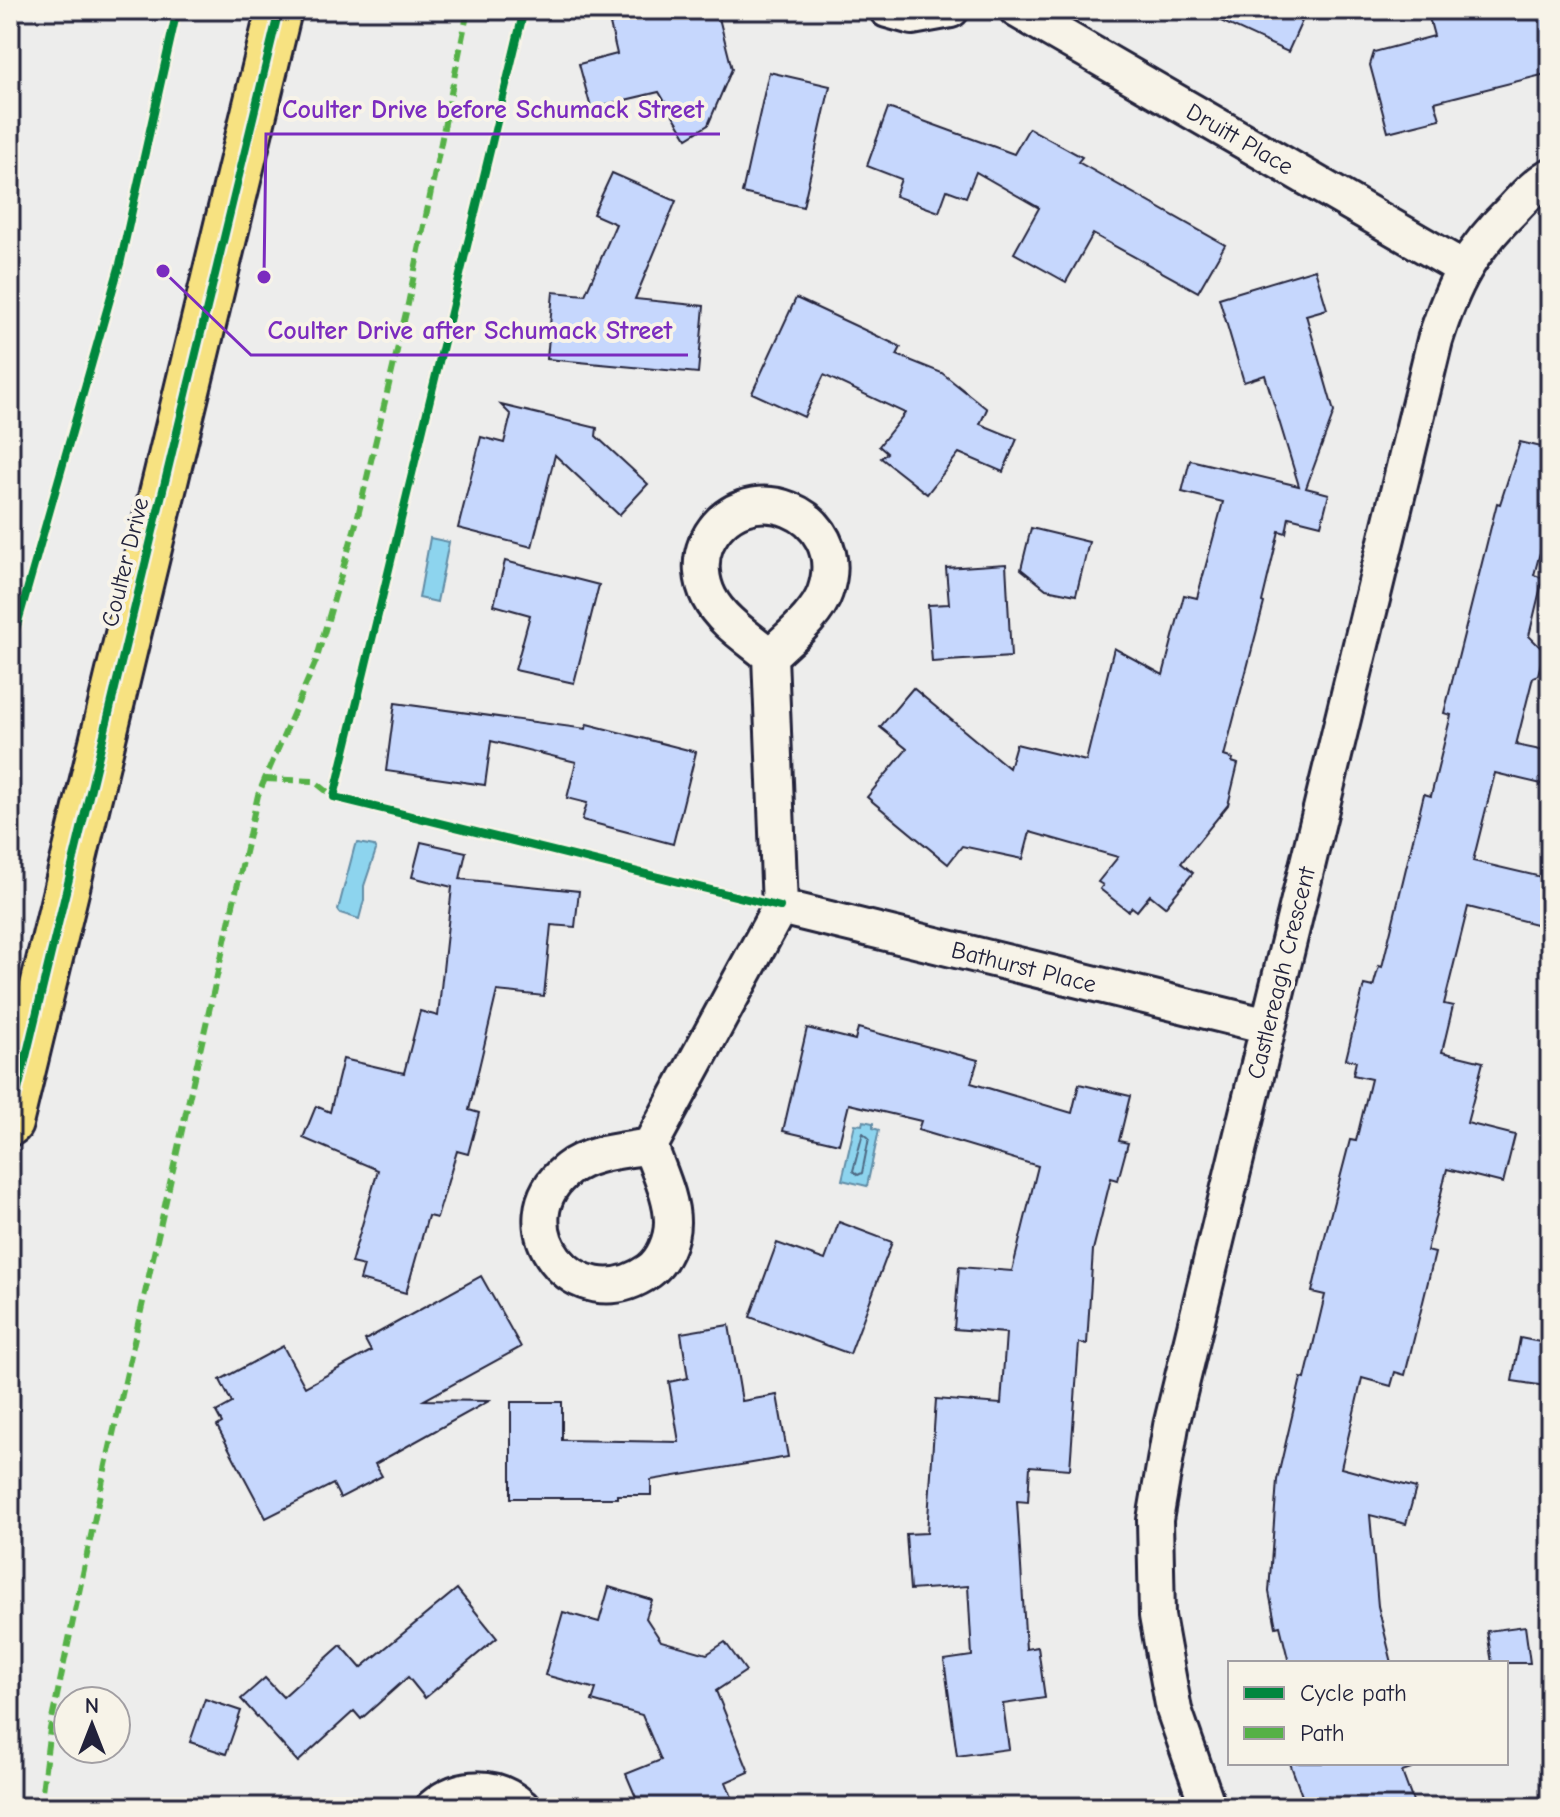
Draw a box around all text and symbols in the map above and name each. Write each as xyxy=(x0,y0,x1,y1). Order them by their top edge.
callout: Coulter Drive before Schumack Street xyxy=(266,84,720,134)
text: Coulter Drive before Schumack Street xyxy=(282,95,705,125)
street label: Druitt Place xyxy=(1182,97,1298,181)
callout: Coulter Drive after Schumack Street xyxy=(251,305,688,355)
text: Coulter Drive after Schumack Street xyxy=(268,316,673,346)
street label: Coulter Drive xyxy=(95,494,155,630)
street label: Castlereagh Crescent xyxy=(1241,863,1321,1082)
street label: Bathurst Place xyxy=(949,935,1099,999)
legend xyxy=(1228,1661,1508,1765)
text: Cycle path xyxy=(1300,1679,1407,1707)
north arrow xyxy=(52,1685,132,1765)
text: N xyxy=(85,1693,99,1719)
text: Path xyxy=(1300,1719,1345,1747)

